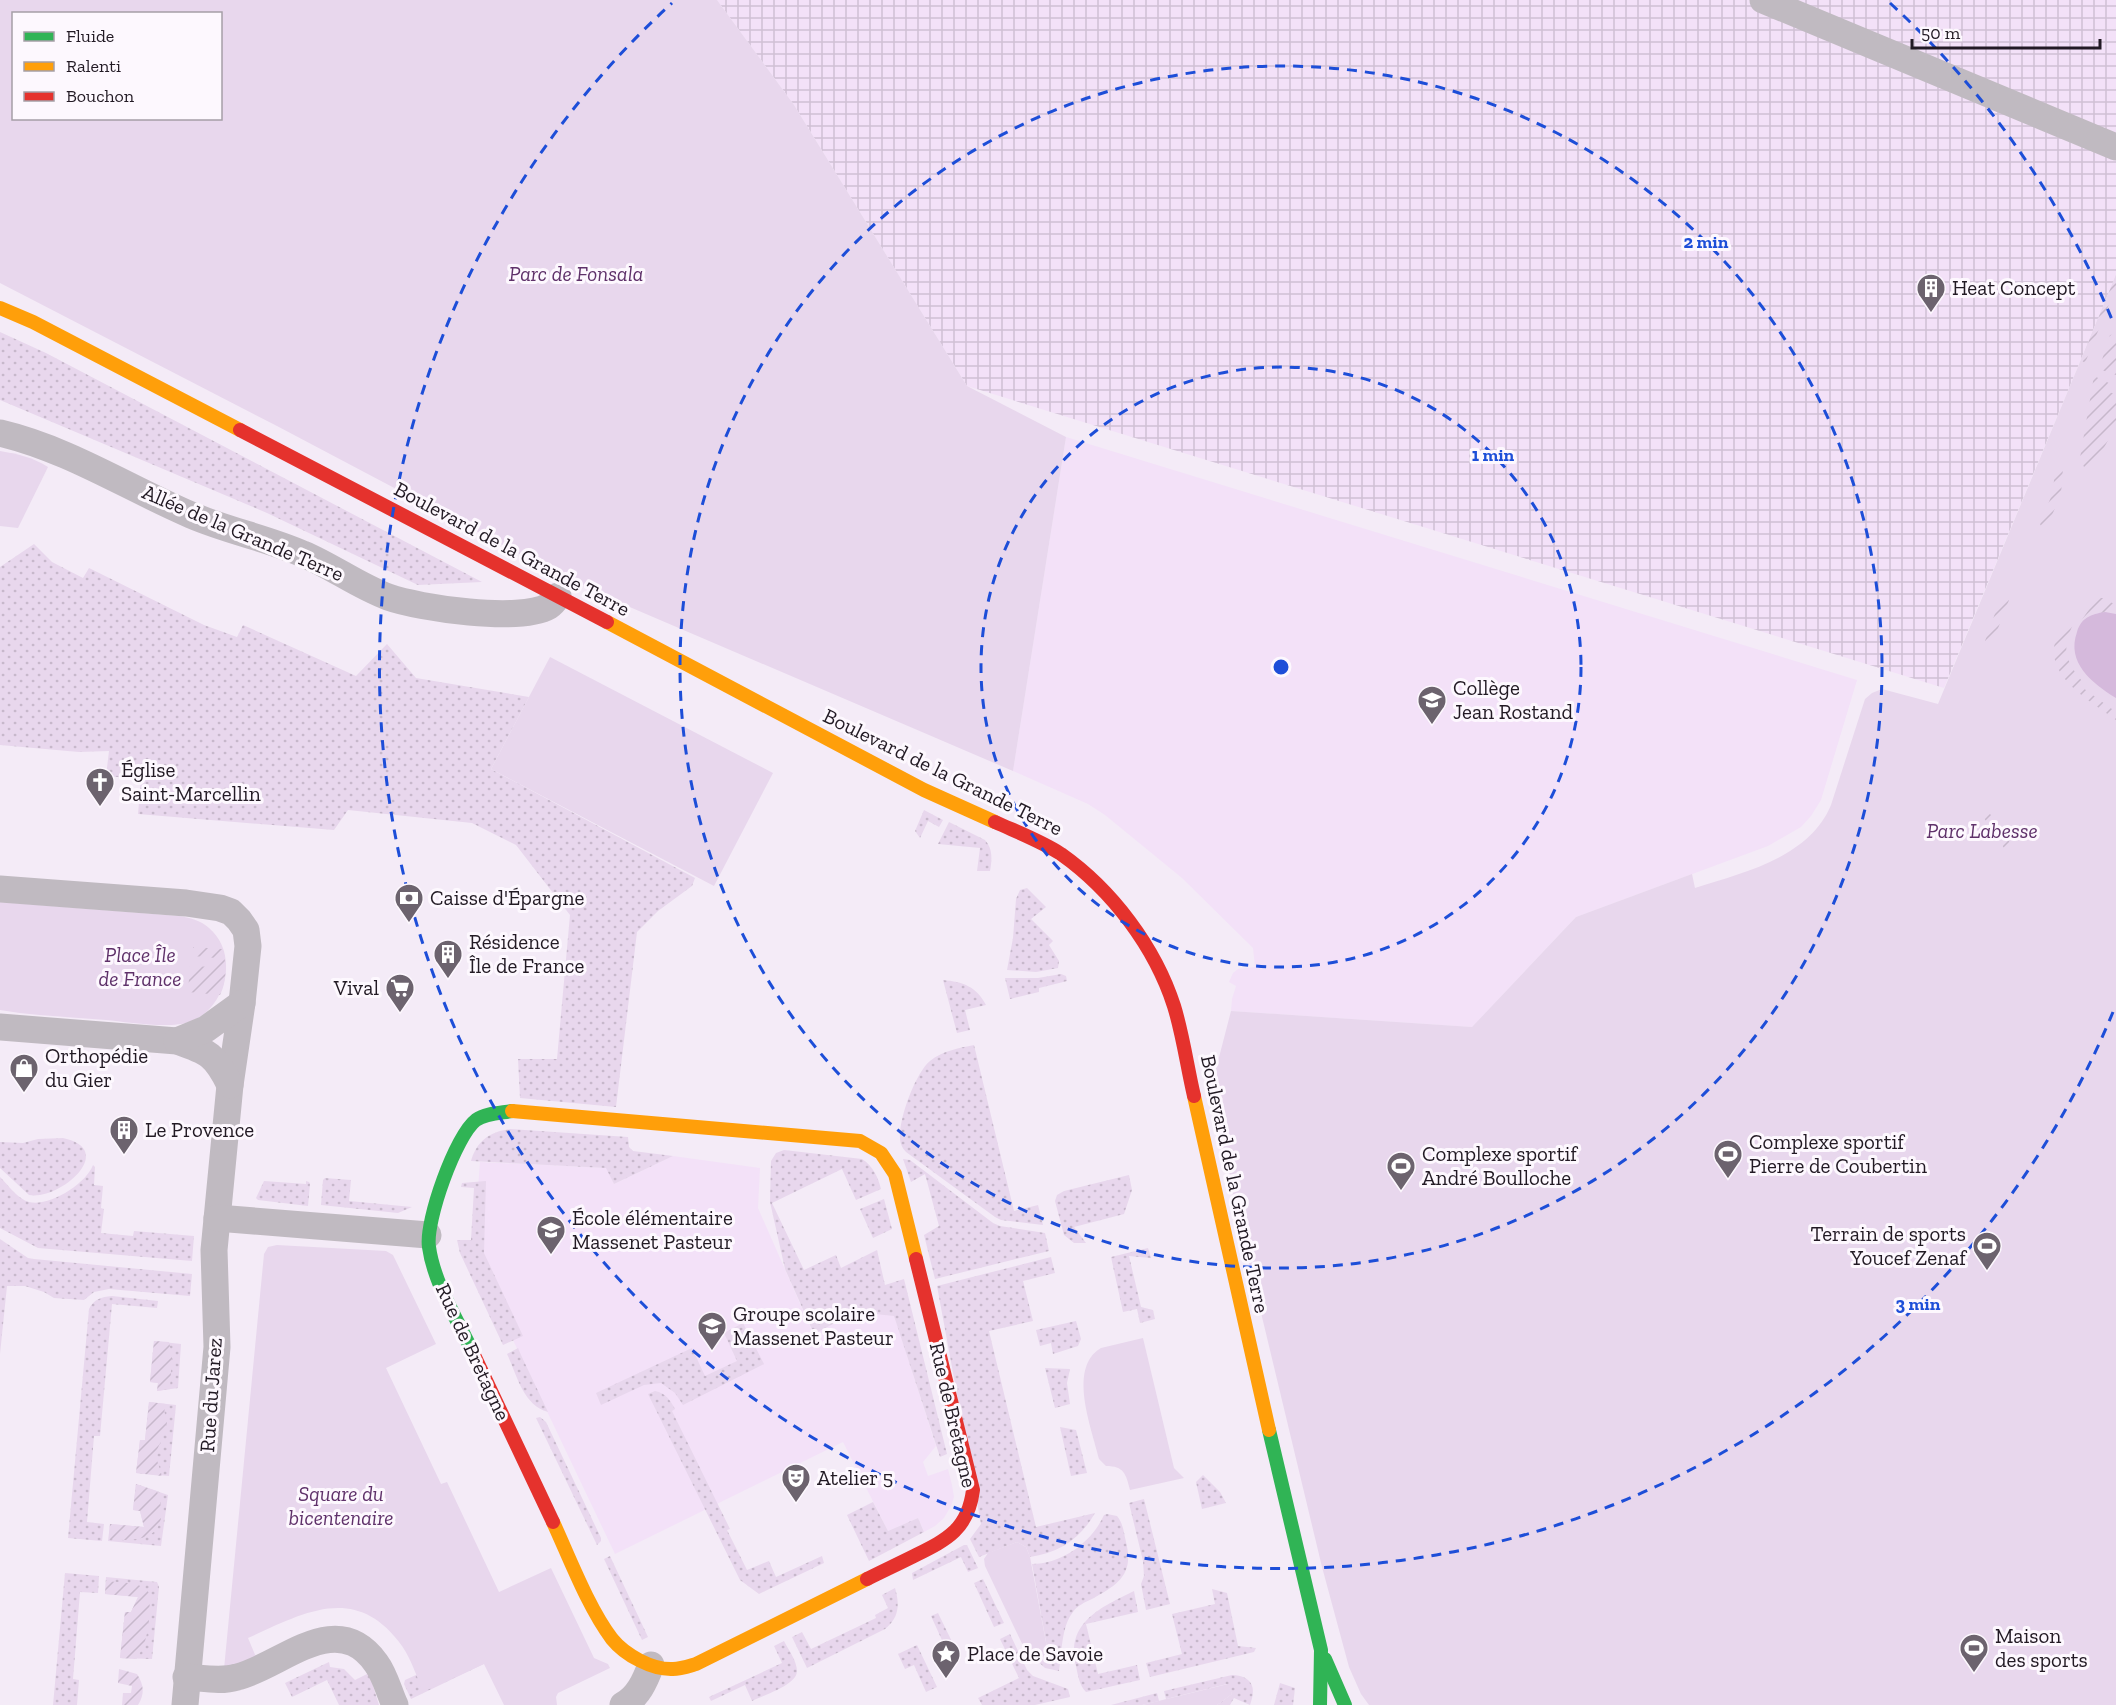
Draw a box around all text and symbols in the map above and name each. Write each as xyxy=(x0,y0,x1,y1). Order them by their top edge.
legend xyxy=(12,12,222,120)
scale bar xyxy=(1912,12,2100,50)
text: 50 m xyxy=(1921,22,1961,44)
text: Fluide xyxy=(66,25,114,47)
text: Ralenti xyxy=(66,55,121,77)
text: Bouchon xyxy=(66,85,135,107)
text: 2 min xyxy=(1684,231,1729,253)
park label: Parc de Fonsala xyxy=(509,261,643,286)
building icon: Heat Concept xyxy=(1915,272,1947,314)
place label: Heat Concept xyxy=(1952,275,2075,300)
text: 1 min xyxy=(1472,444,1515,466)
street label: Boulevard de la Grande Terre xyxy=(390,476,634,621)
street label: Allée de la Grande Terre xyxy=(139,479,348,586)
centre of rings xyxy=(1271,657,1291,677)
place label: Collège Jean Rostand xyxy=(1453,675,1574,724)
school or university icon: Collège Jean Rostand xyxy=(1416,684,1448,726)
street label: Boulevard de la Grande Terre xyxy=(819,703,1067,841)
place label: Église Saint-Marcellin xyxy=(121,757,261,806)
church icon: Église Saint-Marcellin xyxy=(84,766,116,808)
park label: Parc Labesse xyxy=(1926,818,2038,843)
bank icon: Caisse d'Épargne xyxy=(393,882,425,924)
place label: Caisse d'Épargne xyxy=(430,885,584,910)
place label: Résidence Île de France xyxy=(469,929,585,978)
building icon: Résidence Île de France xyxy=(432,938,464,980)
park label: Place Île de France xyxy=(98,942,182,991)
supermarket icon: Vival xyxy=(384,972,416,1014)
place label: Vival xyxy=(333,975,379,1000)
place label: Orthopédie du Gier xyxy=(45,1043,148,1092)
shop icon: Orthopédie du Gier xyxy=(8,1052,40,1094)
street label: Boulevard de la Grande Terre xyxy=(1196,1053,1275,1315)
building icon: Le Provence xyxy=(108,1114,140,1156)
place label: Le Provence xyxy=(145,1117,254,1142)
place label: Complexe sportif Pierre de Coubertin xyxy=(1749,1129,1927,1178)
sports icon: Complexe sportif Pierre de Coubertin xyxy=(1712,1138,1744,1180)
place label: Complexe sportif André Boulloche xyxy=(1422,1141,1578,1190)
sports icon: Complexe sportif André Boulloche xyxy=(1385,1150,1417,1192)
place label: École élémentaire Massenet Pasteur xyxy=(572,1205,733,1254)
school or university icon: École élémentaire Massenet Pasteur xyxy=(535,1214,567,1256)
place label: Terrain de sports Youcef Zenaf xyxy=(1810,1221,1967,1270)
sports icon: Terrain de sports Youcef Zenaf xyxy=(1971,1230,2003,1272)
street label: Rue de Bretagne xyxy=(431,1279,516,1424)
text: 3 min xyxy=(1896,1293,1941,1315)
place label: Groupe scolaire Massenet Pasteur xyxy=(733,1301,894,1350)
school or university icon: Groupe scolaire Massenet Pasteur xyxy=(696,1310,728,1352)
street label: Rue du Jarez xyxy=(194,1337,227,1453)
street label: Rue de Bretagne xyxy=(925,1340,982,1490)
theatre icon: Atelier 5 xyxy=(780,1462,812,1504)
place label: Atelier 5 xyxy=(817,1465,893,1490)
park label: Square du bicentenaire xyxy=(289,1481,393,1530)
place label: Maison des sports xyxy=(1995,1623,2088,1672)
sports icon: Maison des sports xyxy=(1958,1632,1990,1674)
place icon: Place de Savoie xyxy=(930,1638,962,1680)
place label: Place de Savoie xyxy=(967,1641,1103,1666)

